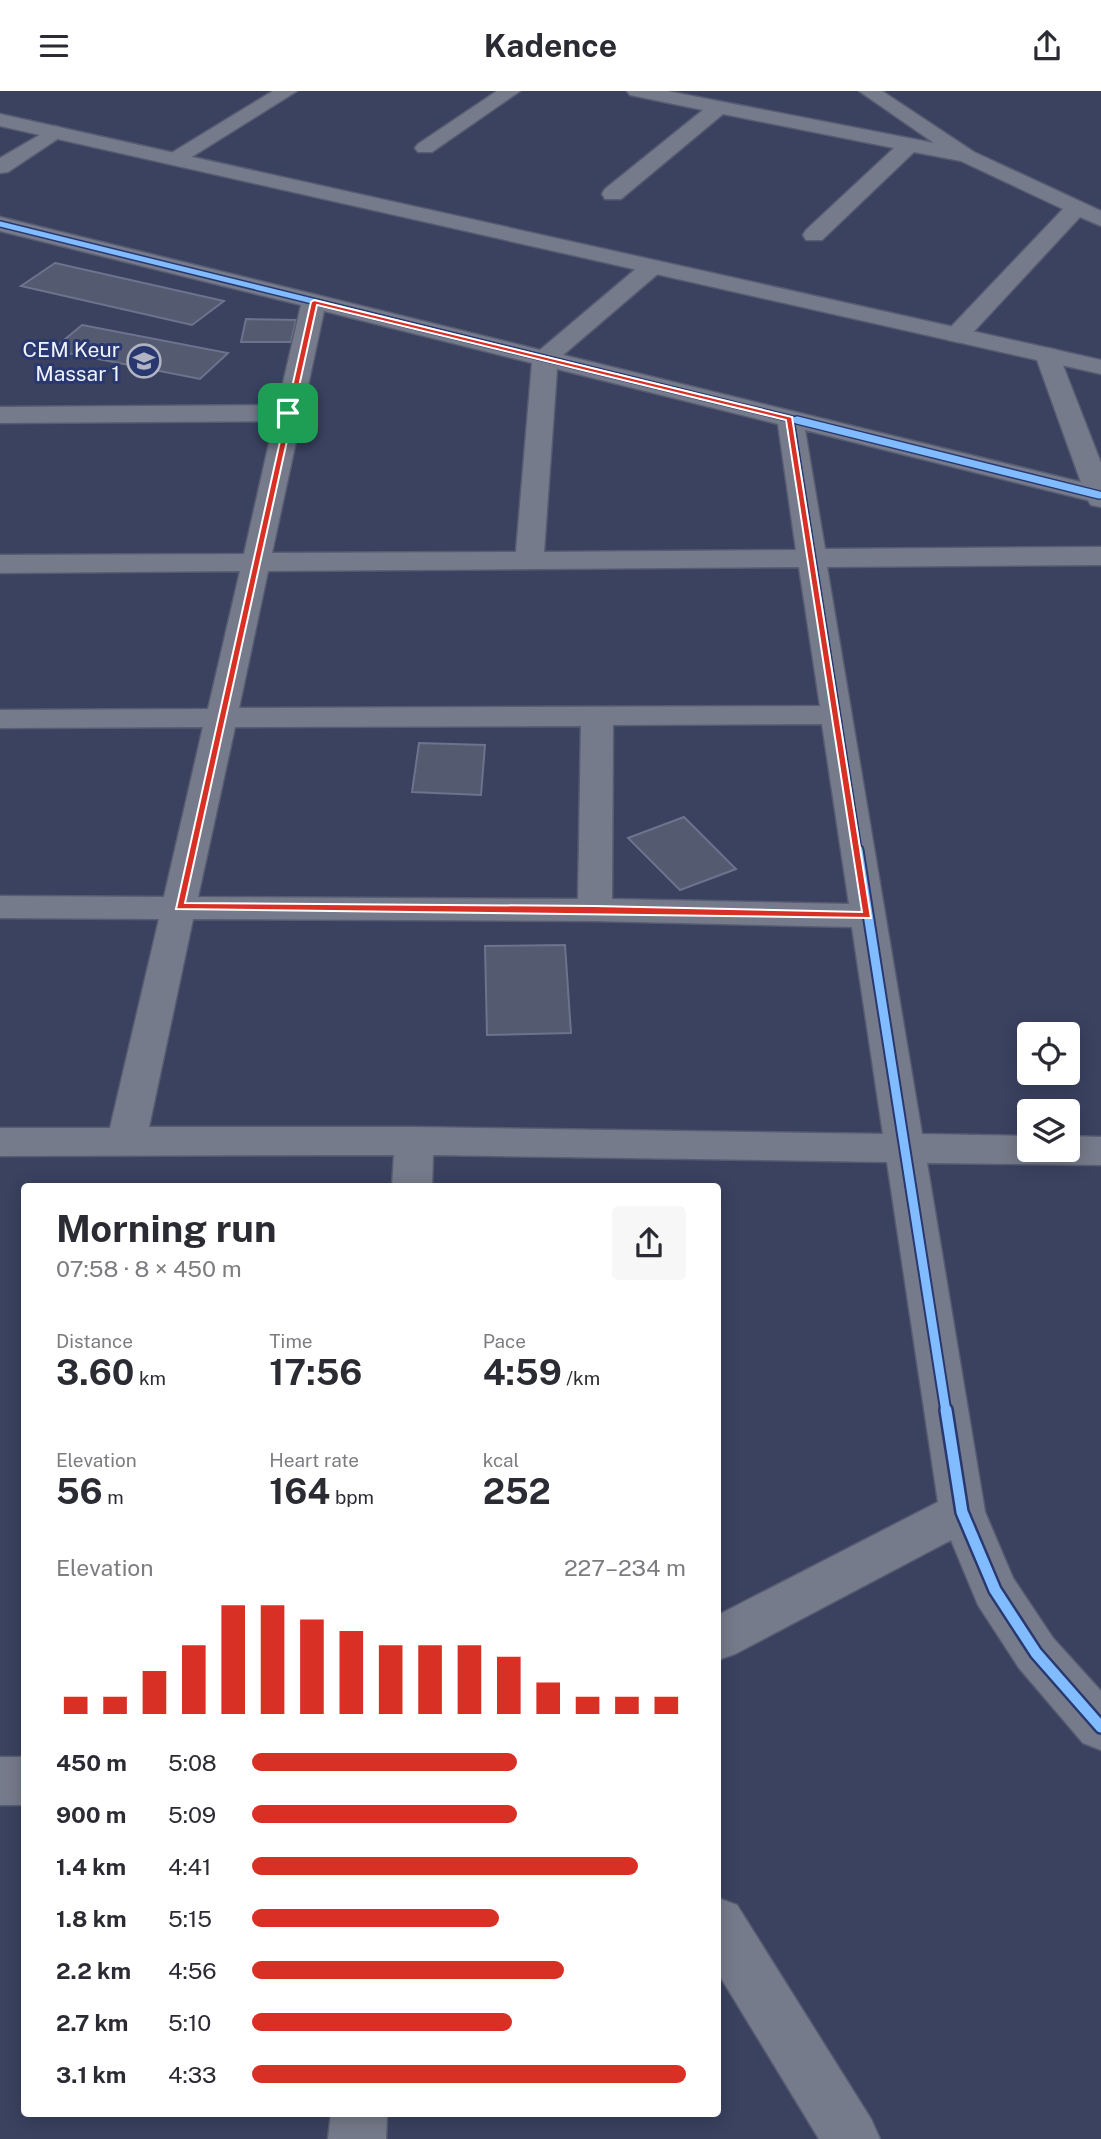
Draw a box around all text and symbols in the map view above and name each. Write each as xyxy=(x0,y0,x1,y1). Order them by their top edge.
icon: menu xyxy=(35,27,73,65)
text: Kadence xyxy=(484,27,617,64)
icon: share xyxy=(1028,27,1066,65)
place label: CEM Keur Massar 1 xyxy=(23,337,120,386)
school or university icon: CEM Keur Massar 1 xyxy=(125,342,163,380)
pin xyxy=(258,383,318,443)
icon: arrive xyxy=(269,394,307,432)
map controls xyxy=(1017,1022,1080,1162)
button: locate xyxy=(1017,1022,1080,1085)
button: layers xyxy=(1017,1099,1080,1162)
text: Morning run xyxy=(56,1206,277,1251)
button: share xyxy=(612,1206,686,1280)
text: 07:58 · 8 × 450 m xyxy=(56,1255,242,1282)
text: Distance xyxy=(56,1330,133,1352)
text: Time xyxy=(269,1330,313,1352)
text: Pace xyxy=(483,1330,526,1352)
text: 3.60 xyxy=(56,1352,134,1393)
text: 17:56 xyxy=(269,1352,362,1393)
text: 4:59 xyxy=(483,1352,562,1393)
text: km xyxy=(134,1367,166,1389)
text: /km xyxy=(562,1367,600,1389)
text: Elevation xyxy=(56,1449,137,1471)
text: Heart rate xyxy=(269,1449,359,1471)
text: kcal xyxy=(483,1449,519,1471)
text: 56 xyxy=(56,1471,103,1512)
text: 164 xyxy=(269,1471,330,1512)
text: 252 xyxy=(483,1471,551,1512)
text: m xyxy=(103,1486,124,1508)
text: bpm xyxy=(330,1486,374,1508)
text: Elevation xyxy=(56,1554,154,1581)
text: 227–234 m xyxy=(564,1554,686,1581)
text: 450 m xyxy=(56,1749,127,1776)
text: 5:08 xyxy=(168,1749,217,1776)
text: 900 m xyxy=(56,1801,126,1828)
text: 5:09 xyxy=(168,1801,216,1828)
text: 1.4 km xyxy=(56,1853,126,1880)
text: 4:41 xyxy=(168,1853,211,1880)
text: 1.8 km xyxy=(56,1905,127,1932)
text: 5:15 xyxy=(168,1905,212,1932)
text: 2.2 km xyxy=(56,1957,131,1984)
text: 4:56 xyxy=(168,1957,217,1984)
text: 2.7 km xyxy=(56,2009,128,2036)
text: 5:10 xyxy=(168,2009,211,2036)
text: 3.1 km xyxy=(56,2061,126,2088)
text: 4:33 xyxy=(168,2061,216,2088)

